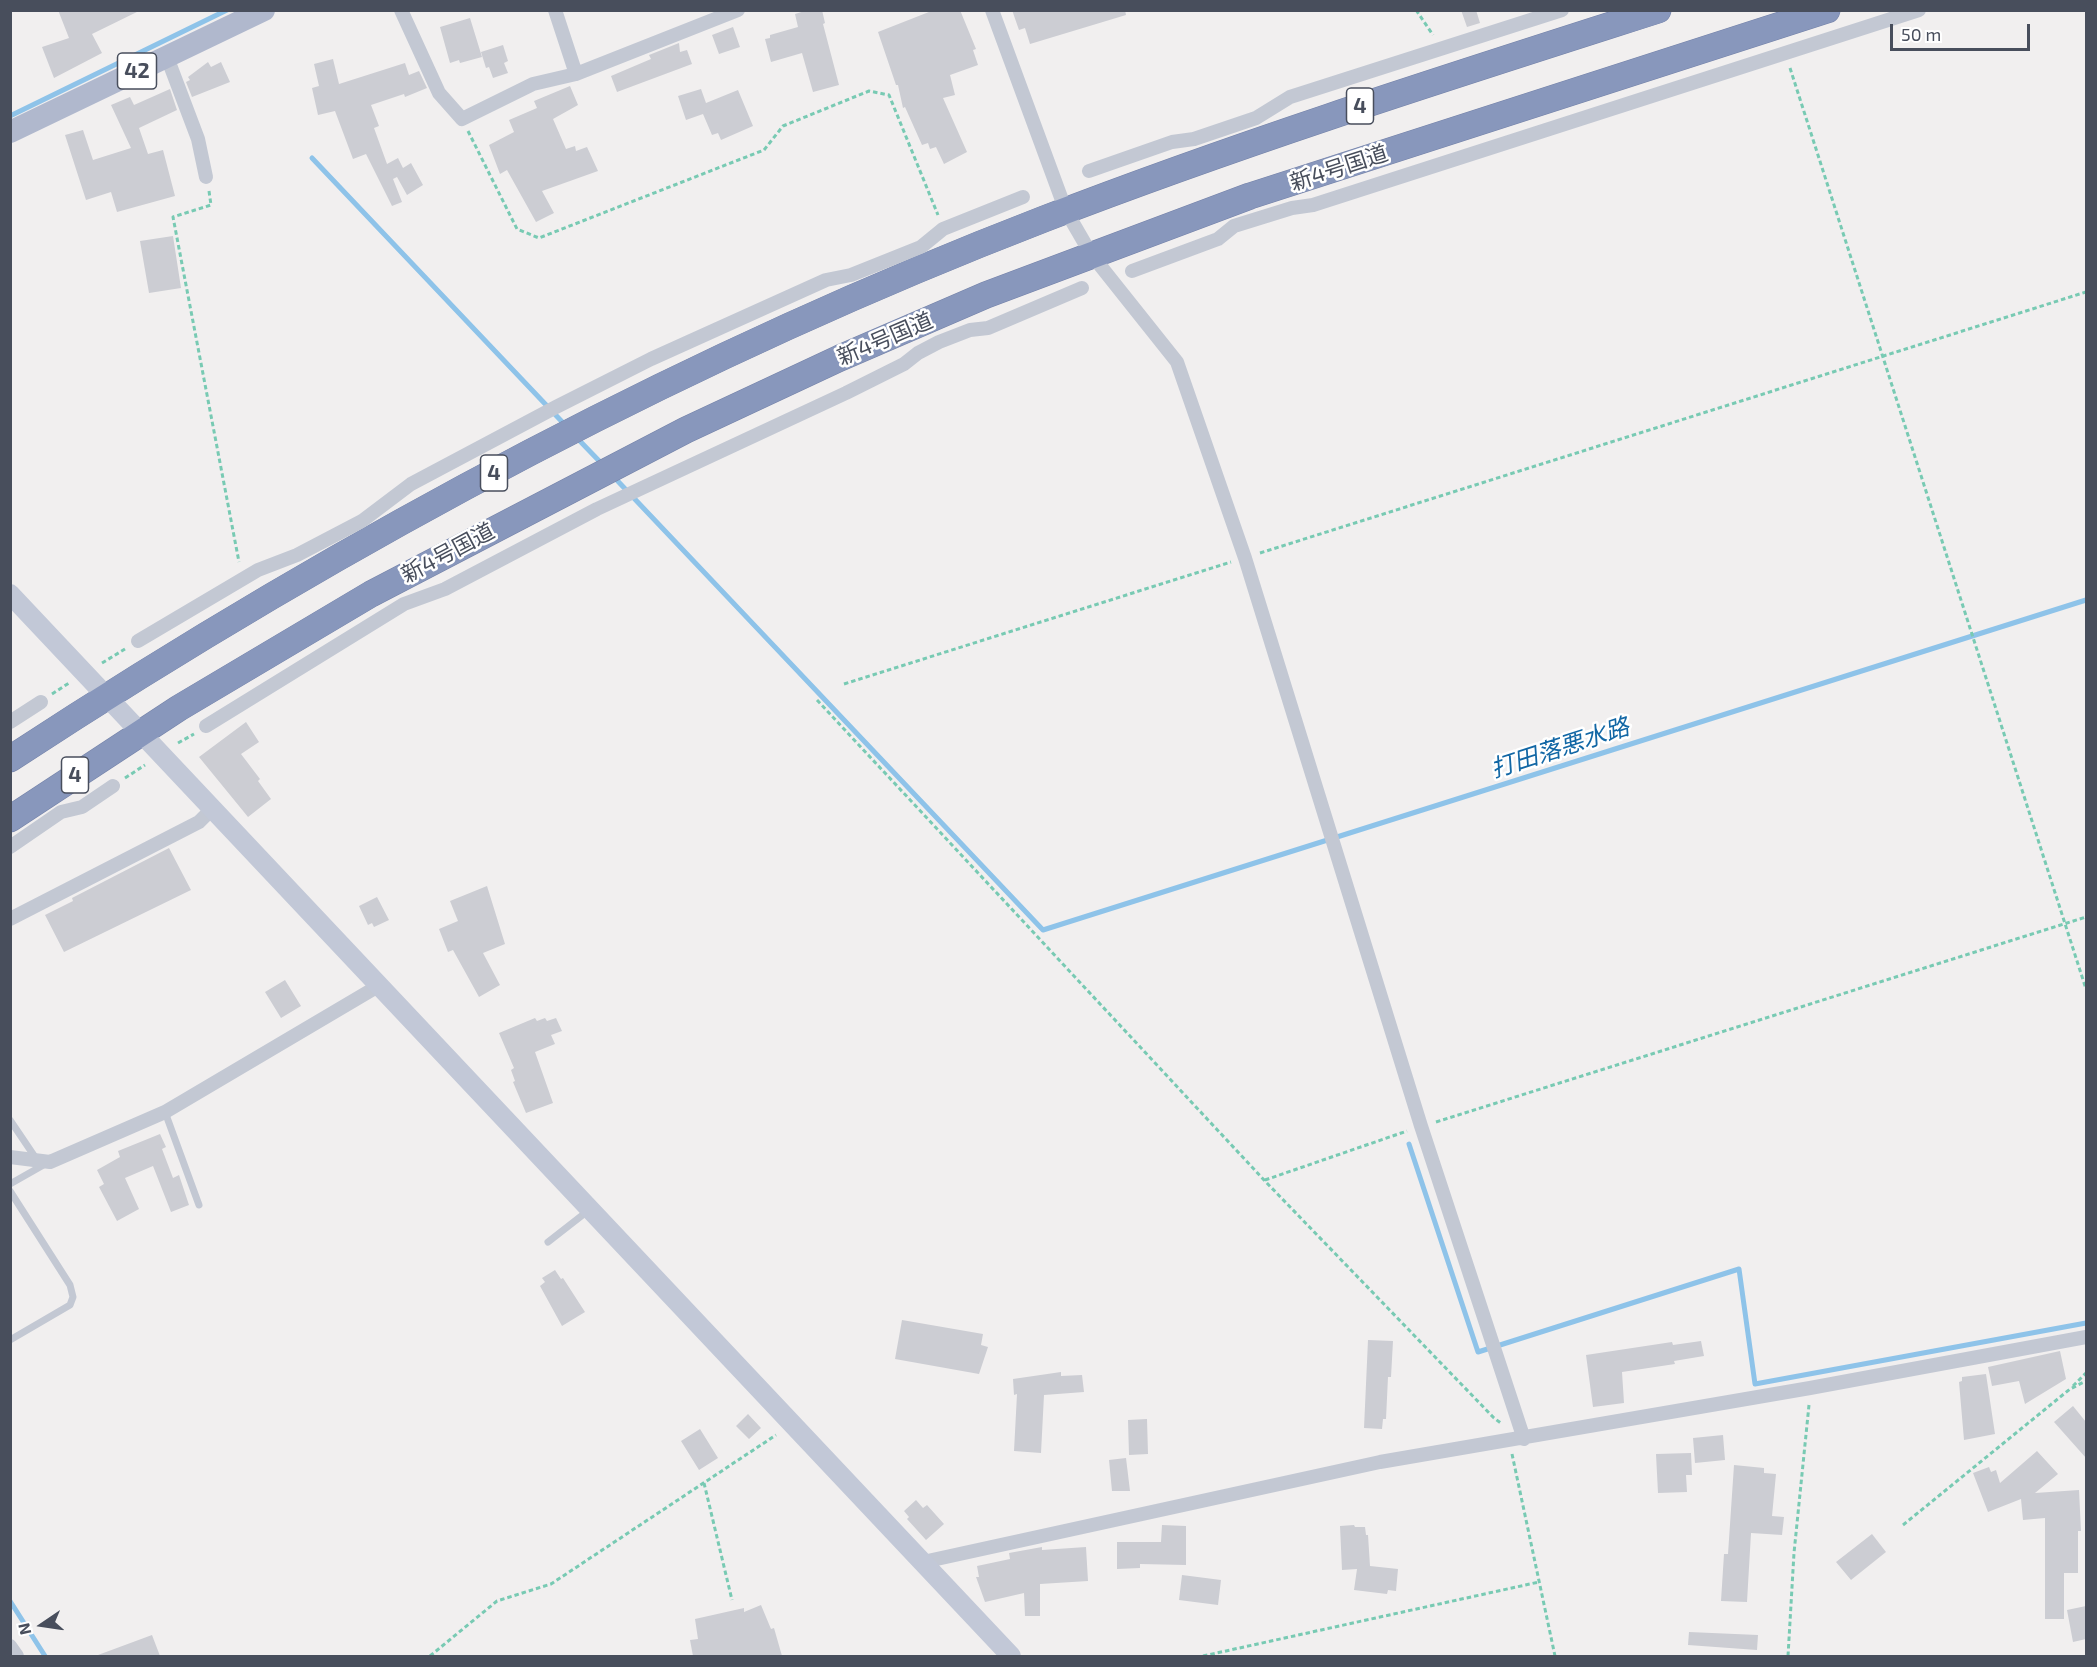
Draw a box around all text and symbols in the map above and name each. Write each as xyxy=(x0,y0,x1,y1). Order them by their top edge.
scale bar xyxy=(1893,12,2032,50)
text: 50 m xyxy=(1901,23,1941,45)
road number: 42 xyxy=(118,53,156,89)
road number: 4 xyxy=(1346,88,1374,124)
street label: 新4号国道 xyxy=(1287,140,1391,196)
street label: 新4号国道 xyxy=(833,307,937,371)
road number: 4 xyxy=(480,455,508,491)
street label: 新4号国道 xyxy=(397,518,499,588)
water label: 打田落悪水路 xyxy=(1487,712,1633,784)
road number: 4 xyxy=(62,757,88,793)
north arrow xyxy=(12,1595,72,1655)
text: N xyxy=(13,1621,35,1637)

